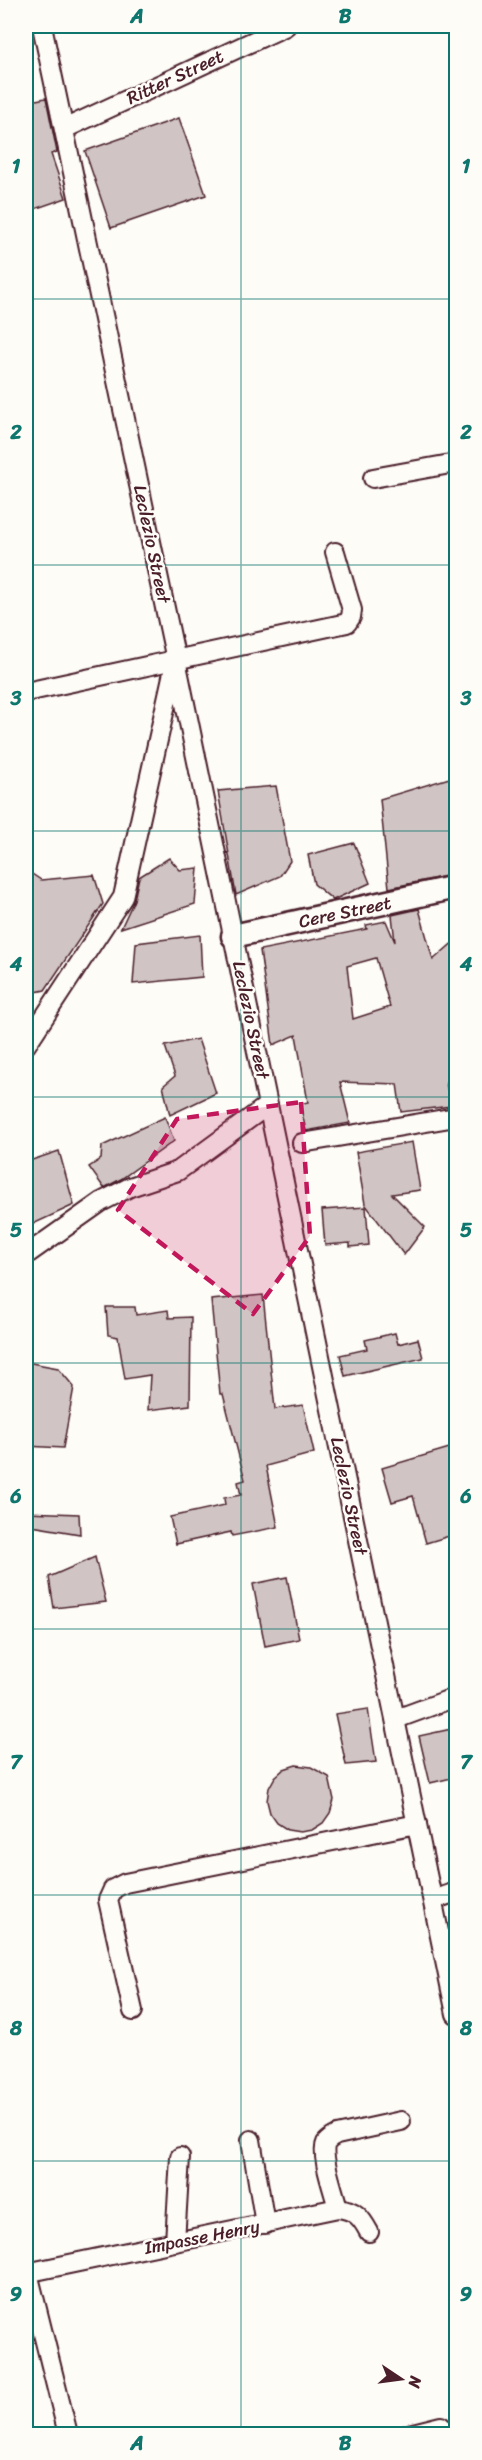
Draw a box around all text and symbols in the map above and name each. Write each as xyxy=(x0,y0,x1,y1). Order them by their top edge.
text: A xyxy=(129,0,144,34)
text: B xyxy=(339,0,352,34)
street label: Ritter Street xyxy=(121,40,229,114)
text: 1 xyxy=(12,149,21,184)
text: 1 xyxy=(462,149,471,184)
text: 2 xyxy=(9,415,22,450)
text: 2 xyxy=(459,415,472,450)
street label: Leclezio Street xyxy=(124,482,180,607)
text: 3 xyxy=(10,681,22,716)
text: 3 xyxy=(460,681,472,716)
street label: Cere Street xyxy=(296,887,394,937)
text: 4 xyxy=(9,947,23,982)
text: 4 xyxy=(459,947,473,982)
street label: Leclezio Street xyxy=(223,958,279,1083)
text: 5 xyxy=(10,1213,22,1248)
text: 5 xyxy=(460,1213,472,1248)
street label: Leclezio Street xyxy=(321,1434,377,1559)
text: 6 xyxy=(9,1479,22,1514)
text: 6 xyxy=(459,1479,472,1514)
text: 7 xyxy=(10,1745,23,1780)
text: 7 xyxy=(460,1745,473,1780)
text: 8 xyxy=(9,2011,23,2046)
text: 8 xyxy=(459,2011,473,2046)
street label: Impasse Henry xyxy=(141,2210,263,2264)
text: 9 xyxy=(10,2277,22,2312)
text: 9 xyxy=(460,2277,472,2312)
north arrow xyxy=(371,2349,431,2409)
text: N xyxy=(400,2373,431,2392)
text: A xyxy=(129,2426,144,2460)
text: B xyxy=(339,2426,352,2460)

